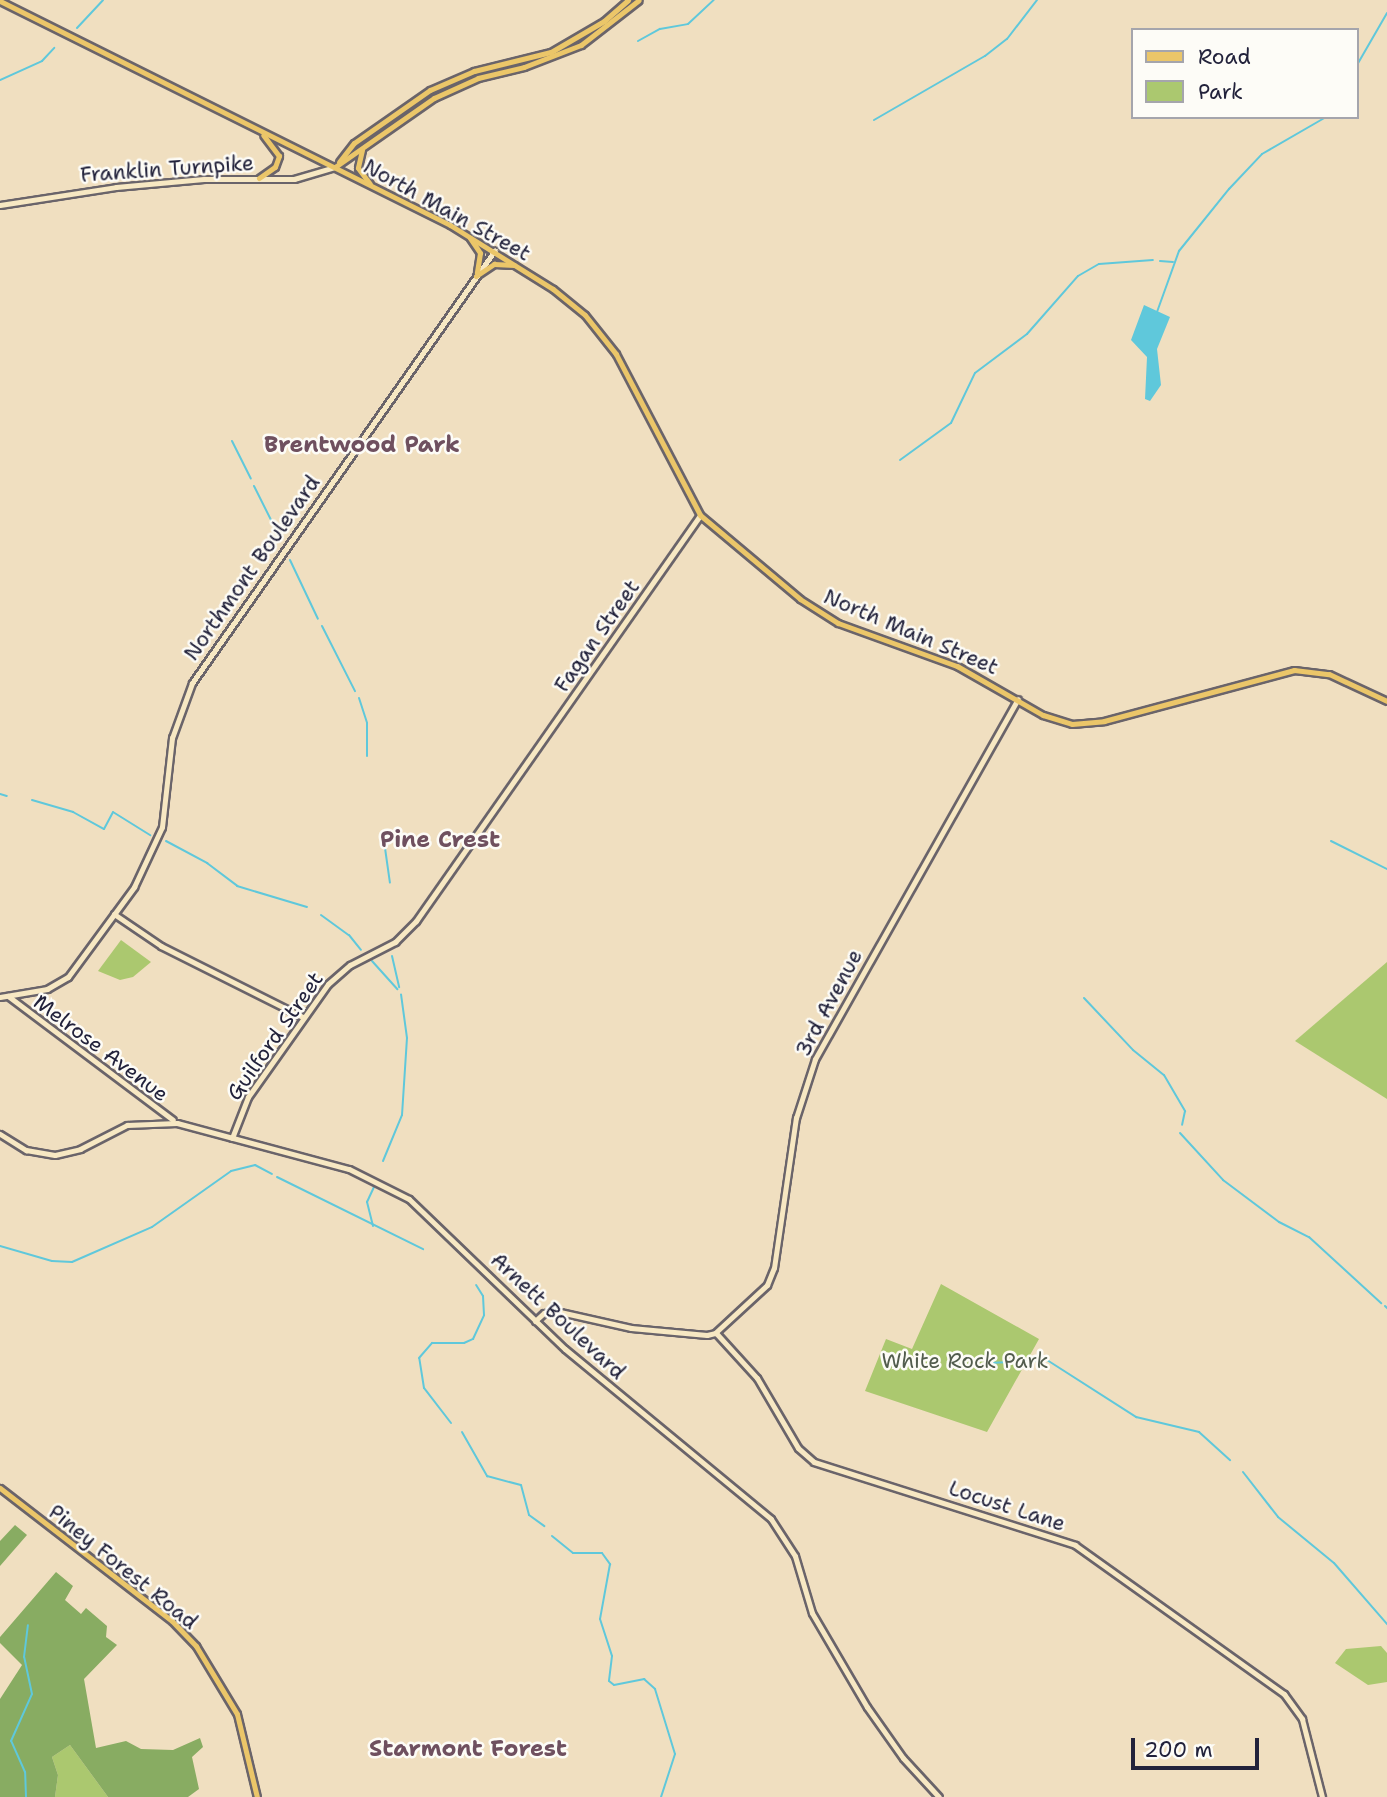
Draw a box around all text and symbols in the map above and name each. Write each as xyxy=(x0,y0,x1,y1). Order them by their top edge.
legend xyxy=(1132,28,1359,119)
text: Road xyxy=(1198,43,1251,71)
text: Park xyxy=(1198,78,1243,106)
street label: Franklin Turnpike xyxy=(79,150,255,188)
street label: North Main Street xyxy=(359,154,535,266)
district label: Brentwood Park xyxy=(264,430,460,458)
street label: Northmont Boulevard xyxy=(179,471,325,665)
street label: Fagan Street xyxy=(549,575,645,697)
street label: North Main Street xyxy=(820,584,1002,680)
district label: Pine Crest xyxy=(380,825,500,853)
street label: 3rd Avenue xyxy=(790,945,868,1061)
street label: Guilford Street xyxy=(221,967,329,1105)
street label: Melrose Avenue xyxy=(29,989,173,1107)
street label: Arnett Boulevard xyxy=(486,1247,630,1385)
park label: White Rock Park xyxy=(882,1348,1048,1374)
street label: Locust Lane xyxy=(946,1475,1068,1537)
street label: Piney Forest Road xyxy=(43,1499,203,1635)
scale bar xyxy=(1135,1724,1263,1768)
district label: Starmont Forest xyxy=(369,1734,567,1762)
text: 200 m xyxy=(1144,1736,1213,1764)

